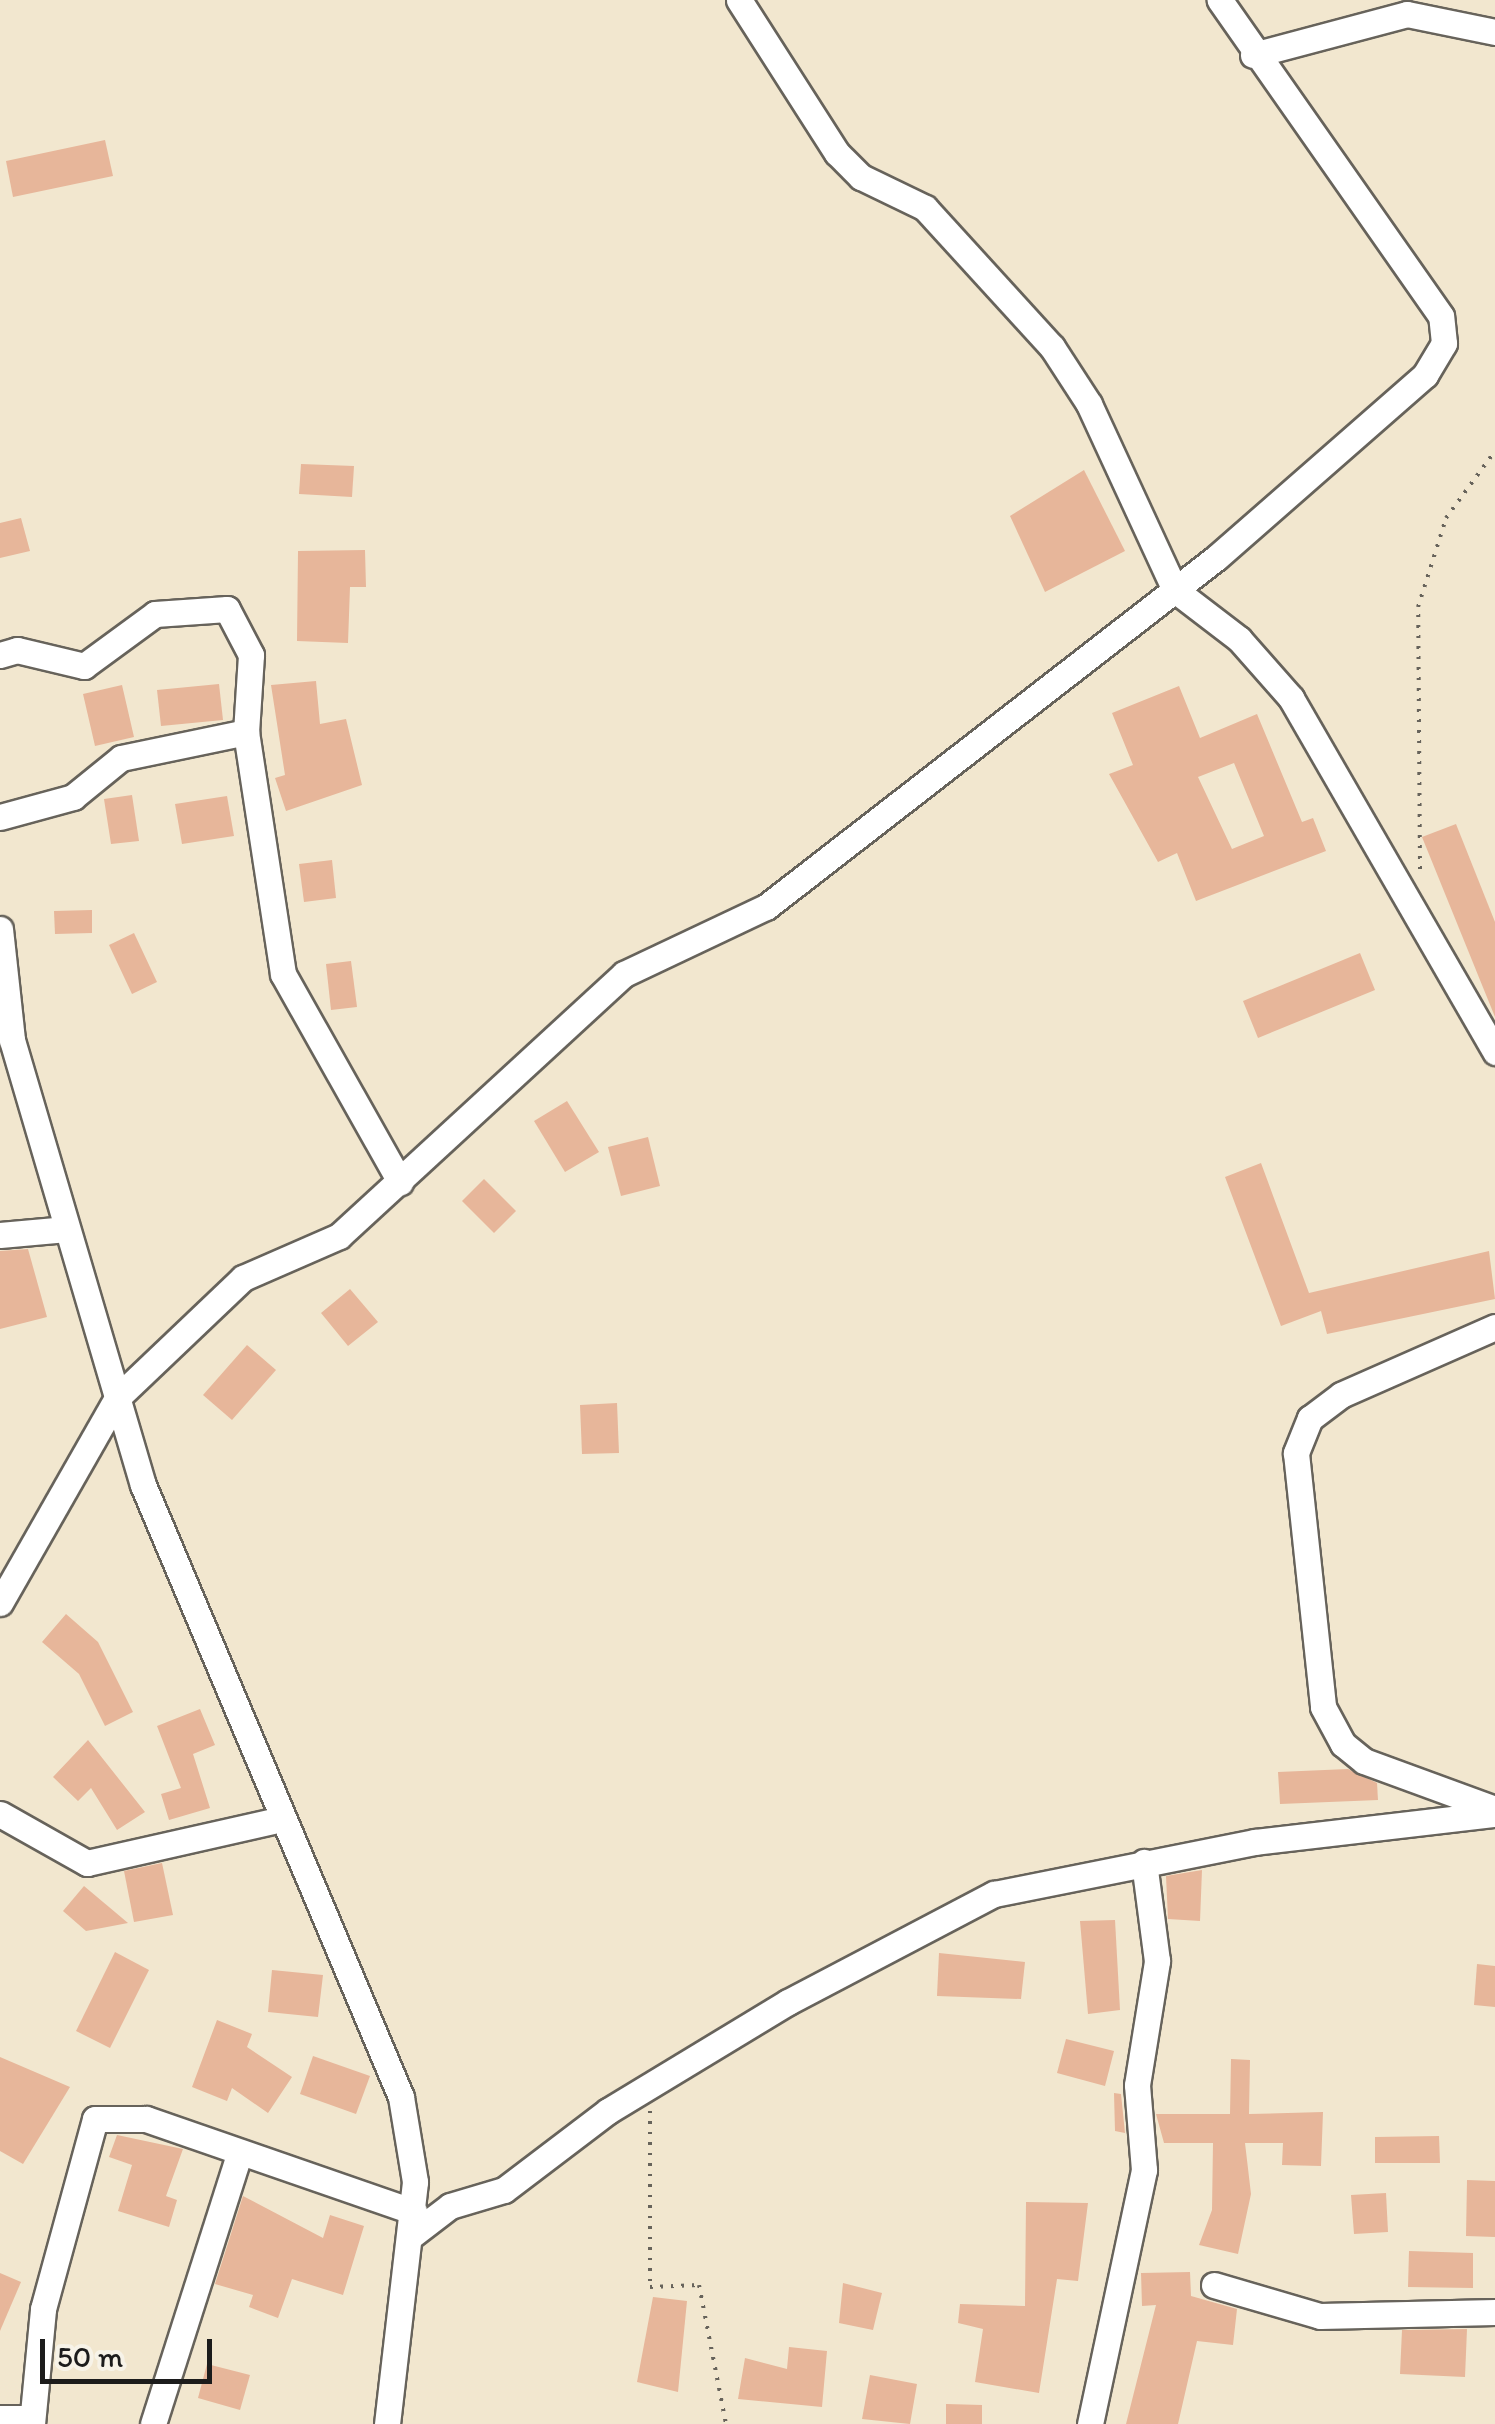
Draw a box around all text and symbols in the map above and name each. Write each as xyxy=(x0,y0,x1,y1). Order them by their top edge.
scale bar xyxy=(45,2319,218,2381)
text: 50 m xyxy=(57,2338,123,2375)

